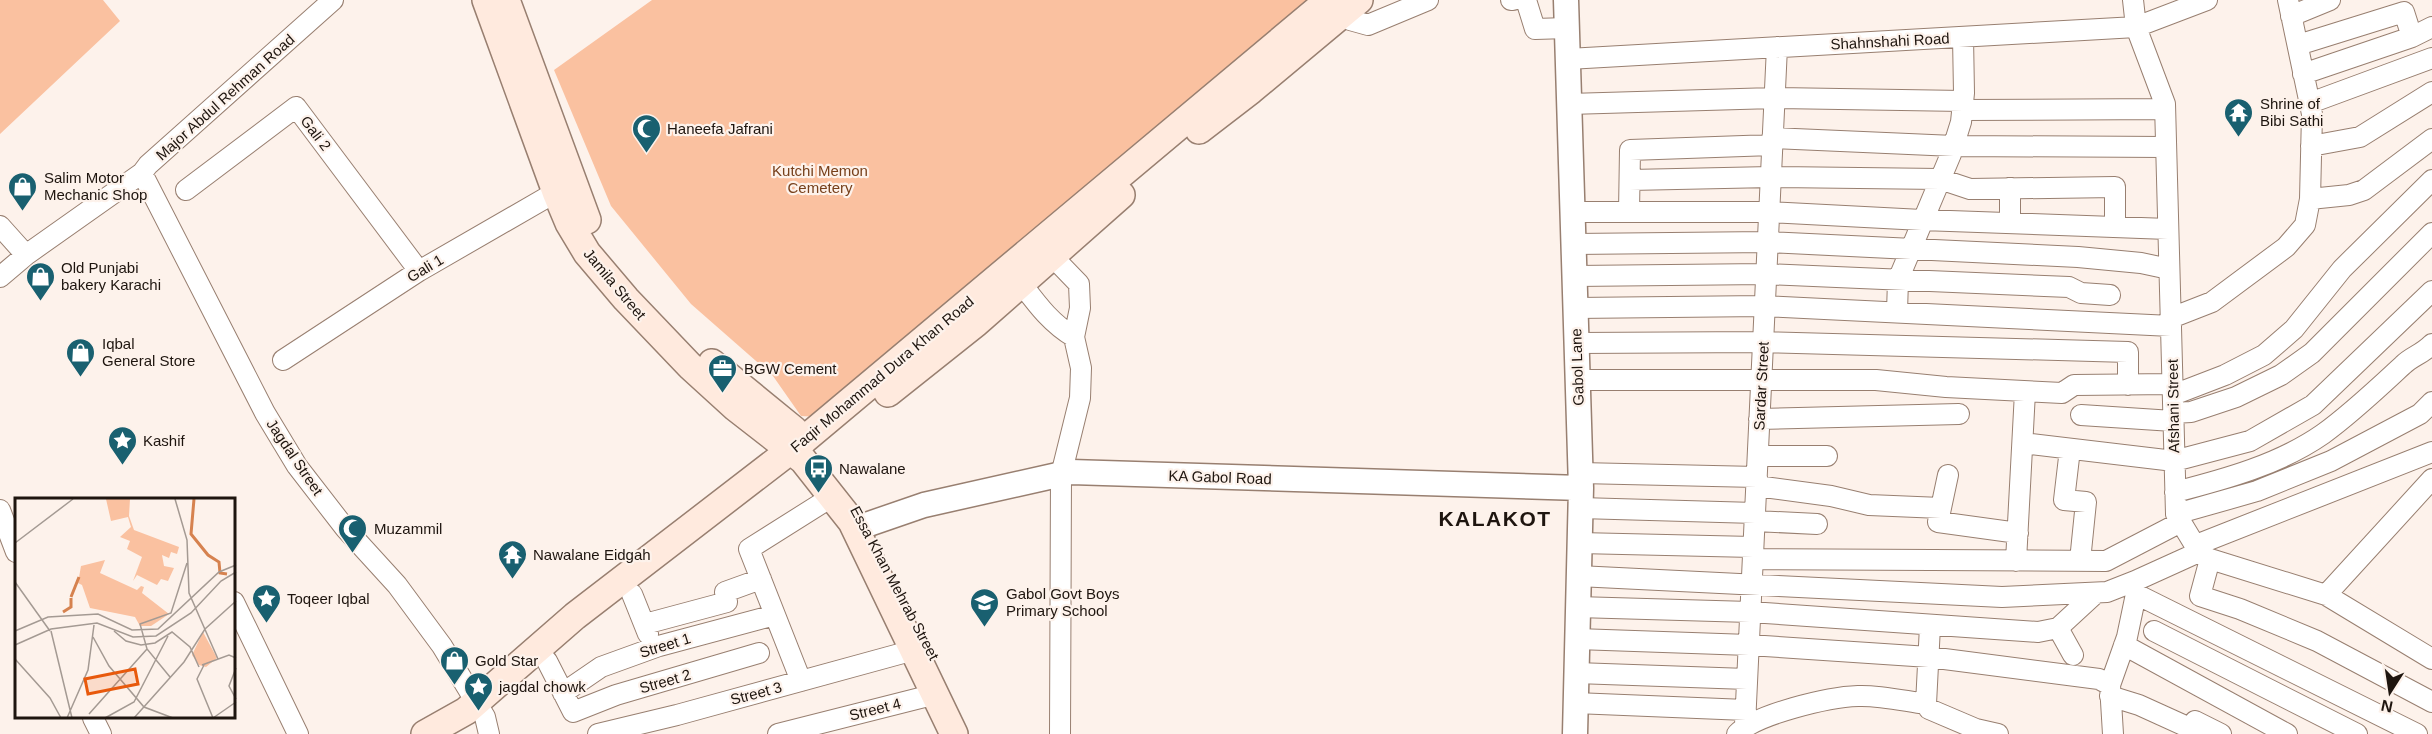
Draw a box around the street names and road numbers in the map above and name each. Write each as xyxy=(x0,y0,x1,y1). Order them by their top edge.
street label: Shahnshahi Road xyxy=(1830,29,1950,53)
street label: Major Abdul Rehman Road xyxy=(152,30,298,164)
street label: Gali 2 xyxy=(297,112,335,154)
street label: Jamila Street xyxy=(580,245,650,324)
street label: Gali 1 xyxy=(404,251,446,285)
street label: Faqir Mohammad Dura Khan Road xyxy=(787,292,977,456)
street label: Gabol Lane xyxy=(1567,328,1587,406)
street label: Sardar Street xyxy=(1750,340,1772,431)
street label: Afshani Street xyxy=(2164,358,2182,453)
street label: Jagdal Street xyxy=(263,416,327,499)
street label: KA Gabol Road xyxy=(1168,467,1272,487)
street label: Essa Khan Mehrab Street xyxy=(847,503,943,664)
street label: Street 1 xyxy=(637,629,693,661)
street label: Street 2 xyxy=(637,666,693,696)
street label: Street 3 xyxy=(728,678,784,708)
street label: Street 4 xyxy=(847,694,903,724)

